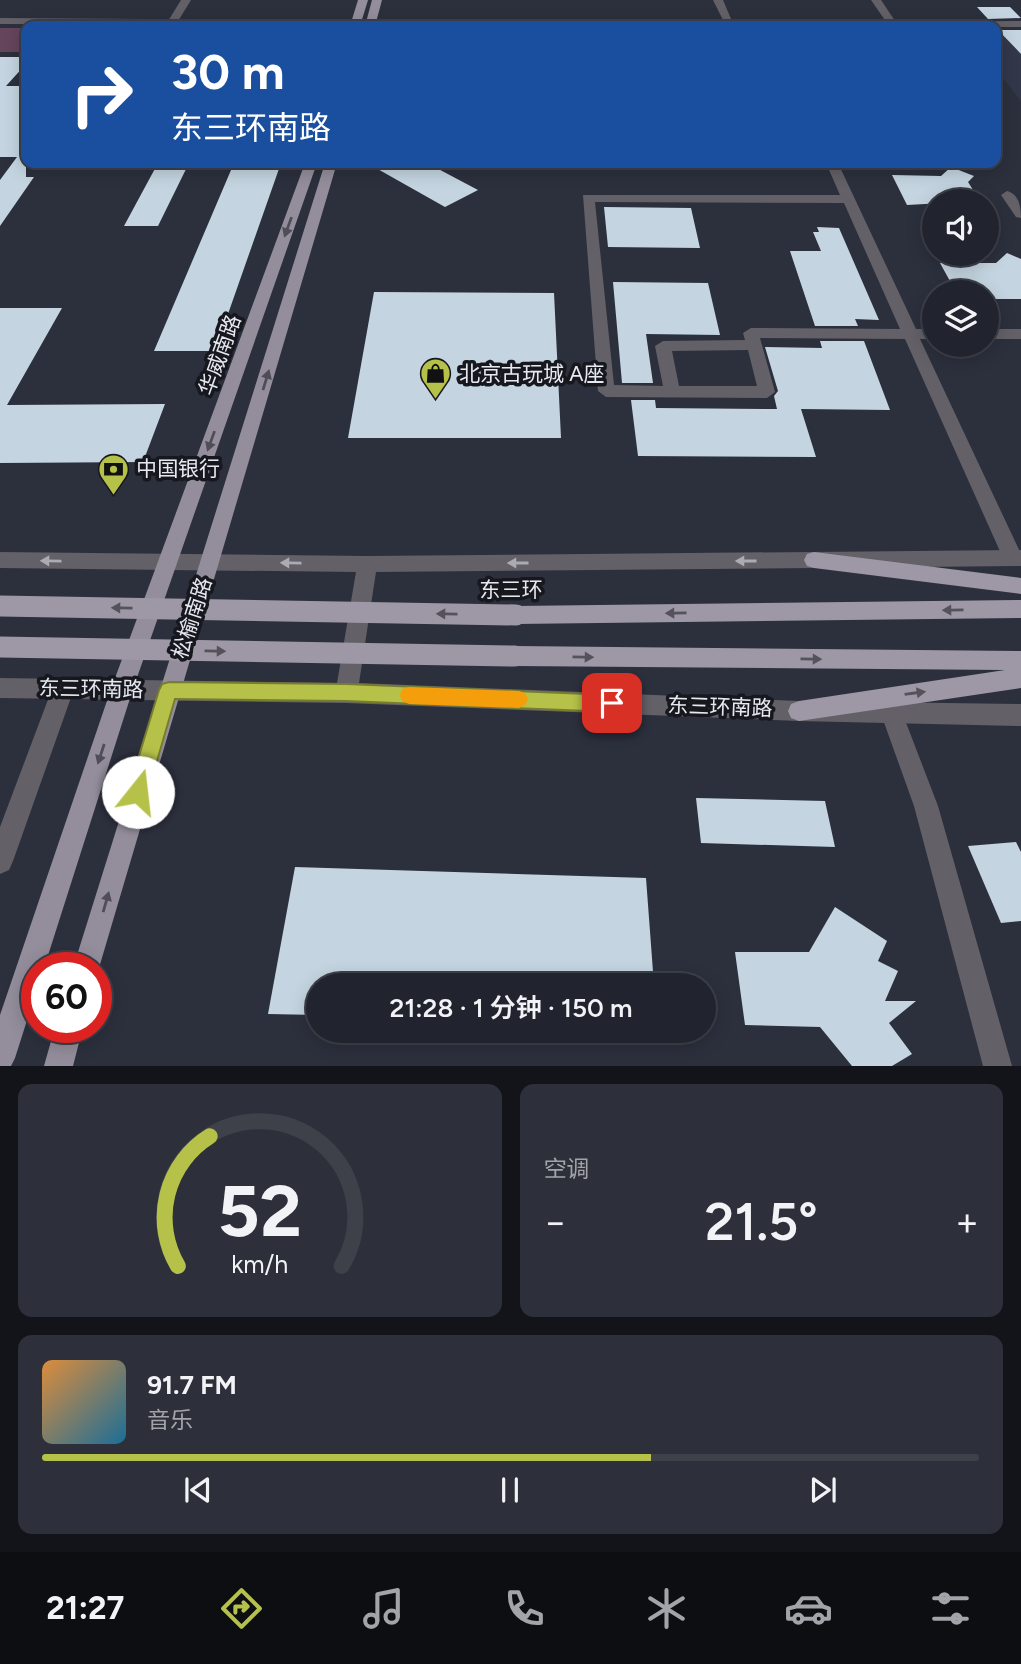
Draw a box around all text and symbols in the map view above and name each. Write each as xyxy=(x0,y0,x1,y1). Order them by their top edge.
text: 30 m xyxy=(171,42,284,101)
icon: right xyxy=(56,49,147,140)
text: 东三环南路 xyxy=(171,109,331,147)
map controls xyxy=(922,189,999,357)
button: sound xyxy=(922,189,999,266)
one-way arrow xyxy=(282,217,293,238)
button: layers xyxy=(922,280,999,357)
street label: 华威南路 xyxy=(193,311,246,399)
shop icon: 北京古玩城 A座 xyxy=(419,357,453,401)
place label: 北京古玩城 A座 xyxy=(459,361,604,386)
one-way arrow xyxy=(262,369,272,390)
one-way arrow xyxy=(206,431,217,452)
bank icon: 中国银行 xyxy=(96,452,130,496)
place label: 中国银行 xyxy=(136,456,220,481)
one-way arrow xyxy=(40,555,62,566)
one-way arrow xyxy=(735,555,757,567)
one-way arrow xyxy=(280,557,302,569)
one-way arrow xyxy=(507,557,529,569)
street label: 松榆南路 xyxy=(167,574,216,662)
street label: 东三环 xyxy=(480,577,543,602)
one-way arrow xyxy=(111,602,133,614)
one-way arrow xyxy=(942,604,964,616)
one-way arrow xyxy=(665,607,687,619)
one-way arrow xyxy=(436,608,458,619)
one-way arrow xyxy=(204,645,226,656)
one-way arrow xyxy=(573,651,595,663)
one-way arrow xyxy=(800,653,822,665)
pin xyxy=(582,673,642,733)
street label: 东三环南路 xyxy=(38,675,144,702)
icon: arrive xyxy=(593,684,631,722)
one-way arrow xyxy=(904,688,926,699)
street label: 东三环南路 xyxy=(667,692,773,721)
one-way arrow xyxy=(95,744,105,765)
position arrow xyxy=(101,755,175,829)
one-way arrow xyxy=(101,891,112,913)
speed limit sign: 60 xyxy=(21,952,112,1043)
text: 21:28 · 1 分钟 · 150 m xyxy=(390,992,632,1024)
text: 空调 xyxy=(544,1155,590,1183)
text: 52 xyxy=(218,1168,302,1255)
text: 21.5° xyxy=(705,1191,818,1253)
text: − xyxy=(544,1199,567,1245)
text: + xyxy=(955,1199,979,1245)
text: km/h xyxy=(231,1249,288,1279)
text: 91.7 FM xyxy=(147,1369,237,1401)
text: 音乐 xyxy=(147,1406,193,1434)
icon: previous xyxy=(179,1471,217,1509)
icon: pause xyxy=(491,1471,529,1509)
icon: next xyxy=(804,1471,842,1509)
icon: directions xyxy=(217,1584,266,1633)
icon: music xyxy=(359,1584,408,1633)
icon: phone xyxy=(500,1584,549,1633)
icon: climate xyxy=(642,1584,691,1633)
icon: car xyxy=(784,1584,833,1633)
icon: filters xyxy=(926,1584,975,1633)
text: 21:27 xyxy=(46,1589,124,1627)

